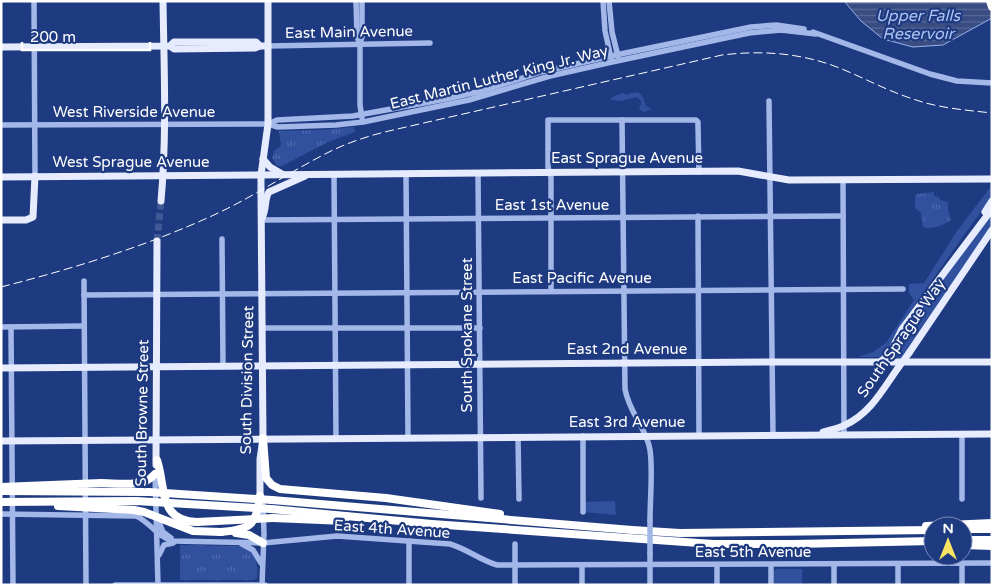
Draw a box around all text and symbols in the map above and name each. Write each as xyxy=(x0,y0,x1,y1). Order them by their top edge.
water label: Upper Falls Reservoir xyxy=(876,6,962,44)
scale bar xyxy=(22,20,150,52)
street label: East Main Avenue xyxy=(285,22,413,42)
text: 200 m xyxy=(30,28,76,46)
street label: East Martin Luther King Jr. Way xyxy=(388,41,610,113)
street label: West Riverside Avenue xyxy=(53,103,215,121)
street label: East Sprague Avenue xyxy=(551,149,703,167)
street label: West Sprague Avenue xyxy=(52,153,210,171)
street label: East 1st Avenue xyxy=(495,196,609,214)
street label: South Spokane Street xyxy=(458,257,476,412)
street label: East Pacific Avenue xyxy=(512,269,652,287)
street label: South Sprague Way xyxy=(853,275,949,401)
street label: South Division Street xyxy=(237,305,257,455)
street label: South Browne Street xyxy=(132,339,152,487)
street label: East 2nd Avenue xyxy=(567,340,687,358)
street label: East 3rd Avenue xyxy=(569,413,685,431)
street label: East 4th Avenue xyxy=(333,516,451,542)
north arrow xyxy=(923,516,973,566)
text: N xyxy=(942,520,954,537)
street label: East 5th Avenue xyxy=(695,543,811,561)

